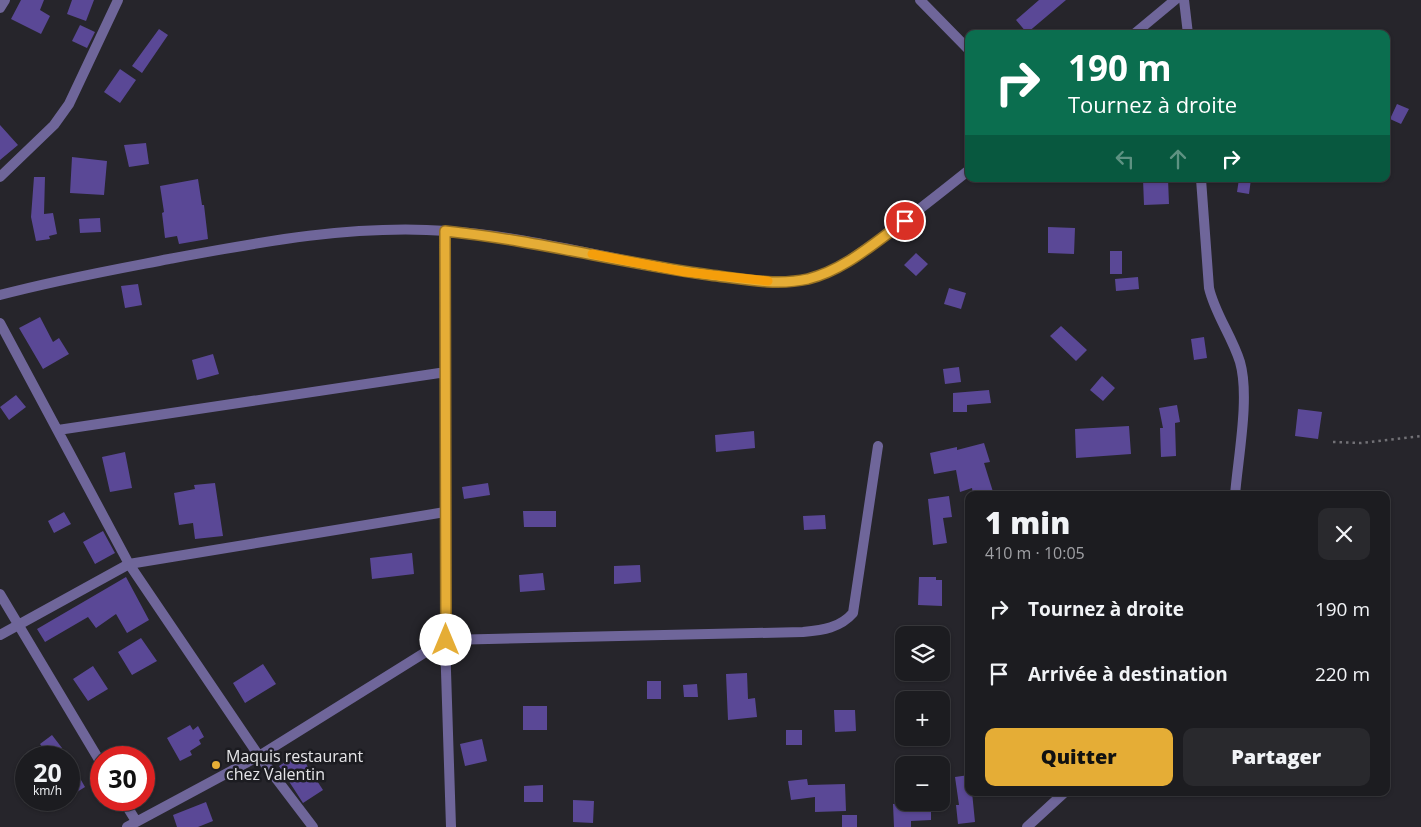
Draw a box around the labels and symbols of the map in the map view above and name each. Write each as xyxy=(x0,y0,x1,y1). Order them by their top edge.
pin xyxy=(884,200,926,242)
position arrow xyxy=(419,613,471,665)
place label: Maquis restaurant chez Valentin xyxy=(226,745,364,785)
speed limit sign: 30 xyxy=(90,746,155,811)
marker: Maquis restaurant chez Valentin xyxy=(210,759,222,771)

